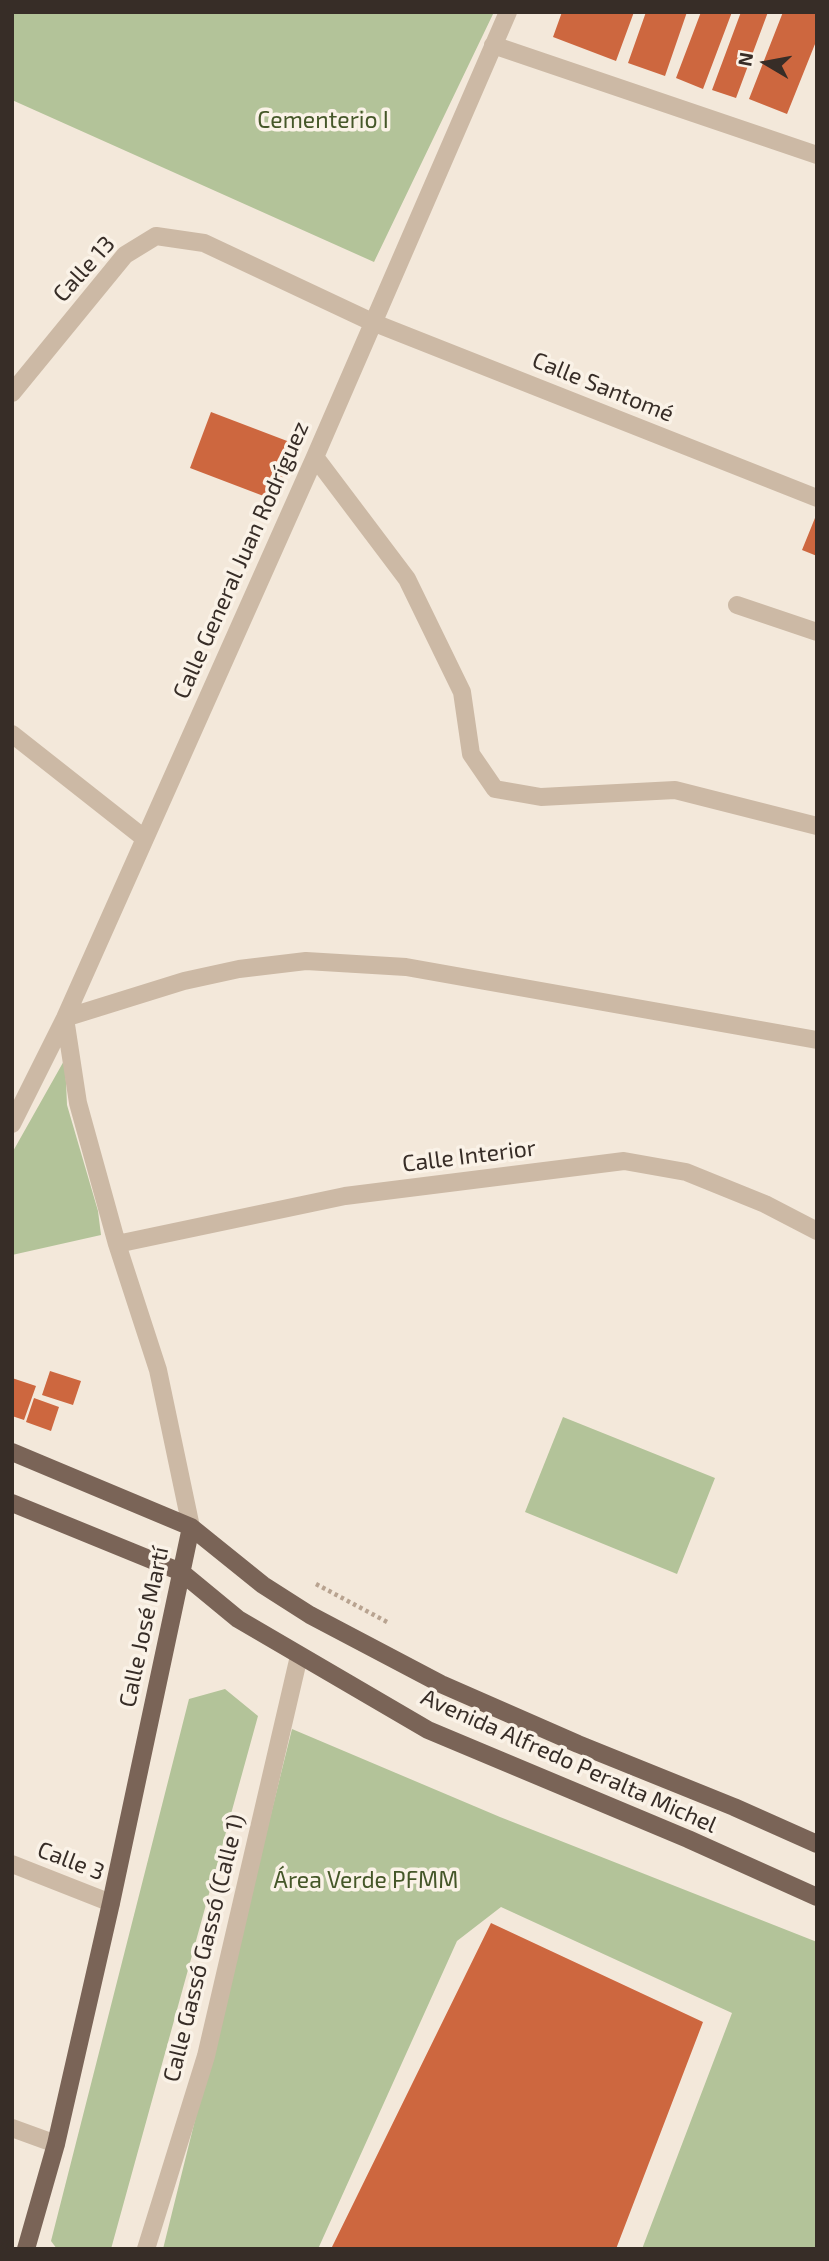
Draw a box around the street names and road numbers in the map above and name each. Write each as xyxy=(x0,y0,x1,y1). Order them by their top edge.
street label: Calle 13 xyxy=(47,230,121,308)
street label: Calle Santomé xyxy=(528,346,678,428)
street label: Calle General Juan Rodríguez xyxy=(167,417,315,703)
street label: Calle Interior xyxy=(401,1134,537,1178)
street label: Calle José Martí xyxy=(114,1544,174,1710)
street label: Avenida Alfredo Peralta Michel xyxy=(417,1683,721,1839)
street label: Calle Gassó Gassó (Calle 1) xyxy=(157,1811,251,2085)
street label: Calle 3 xyxy=(34,1836,108,1886)

